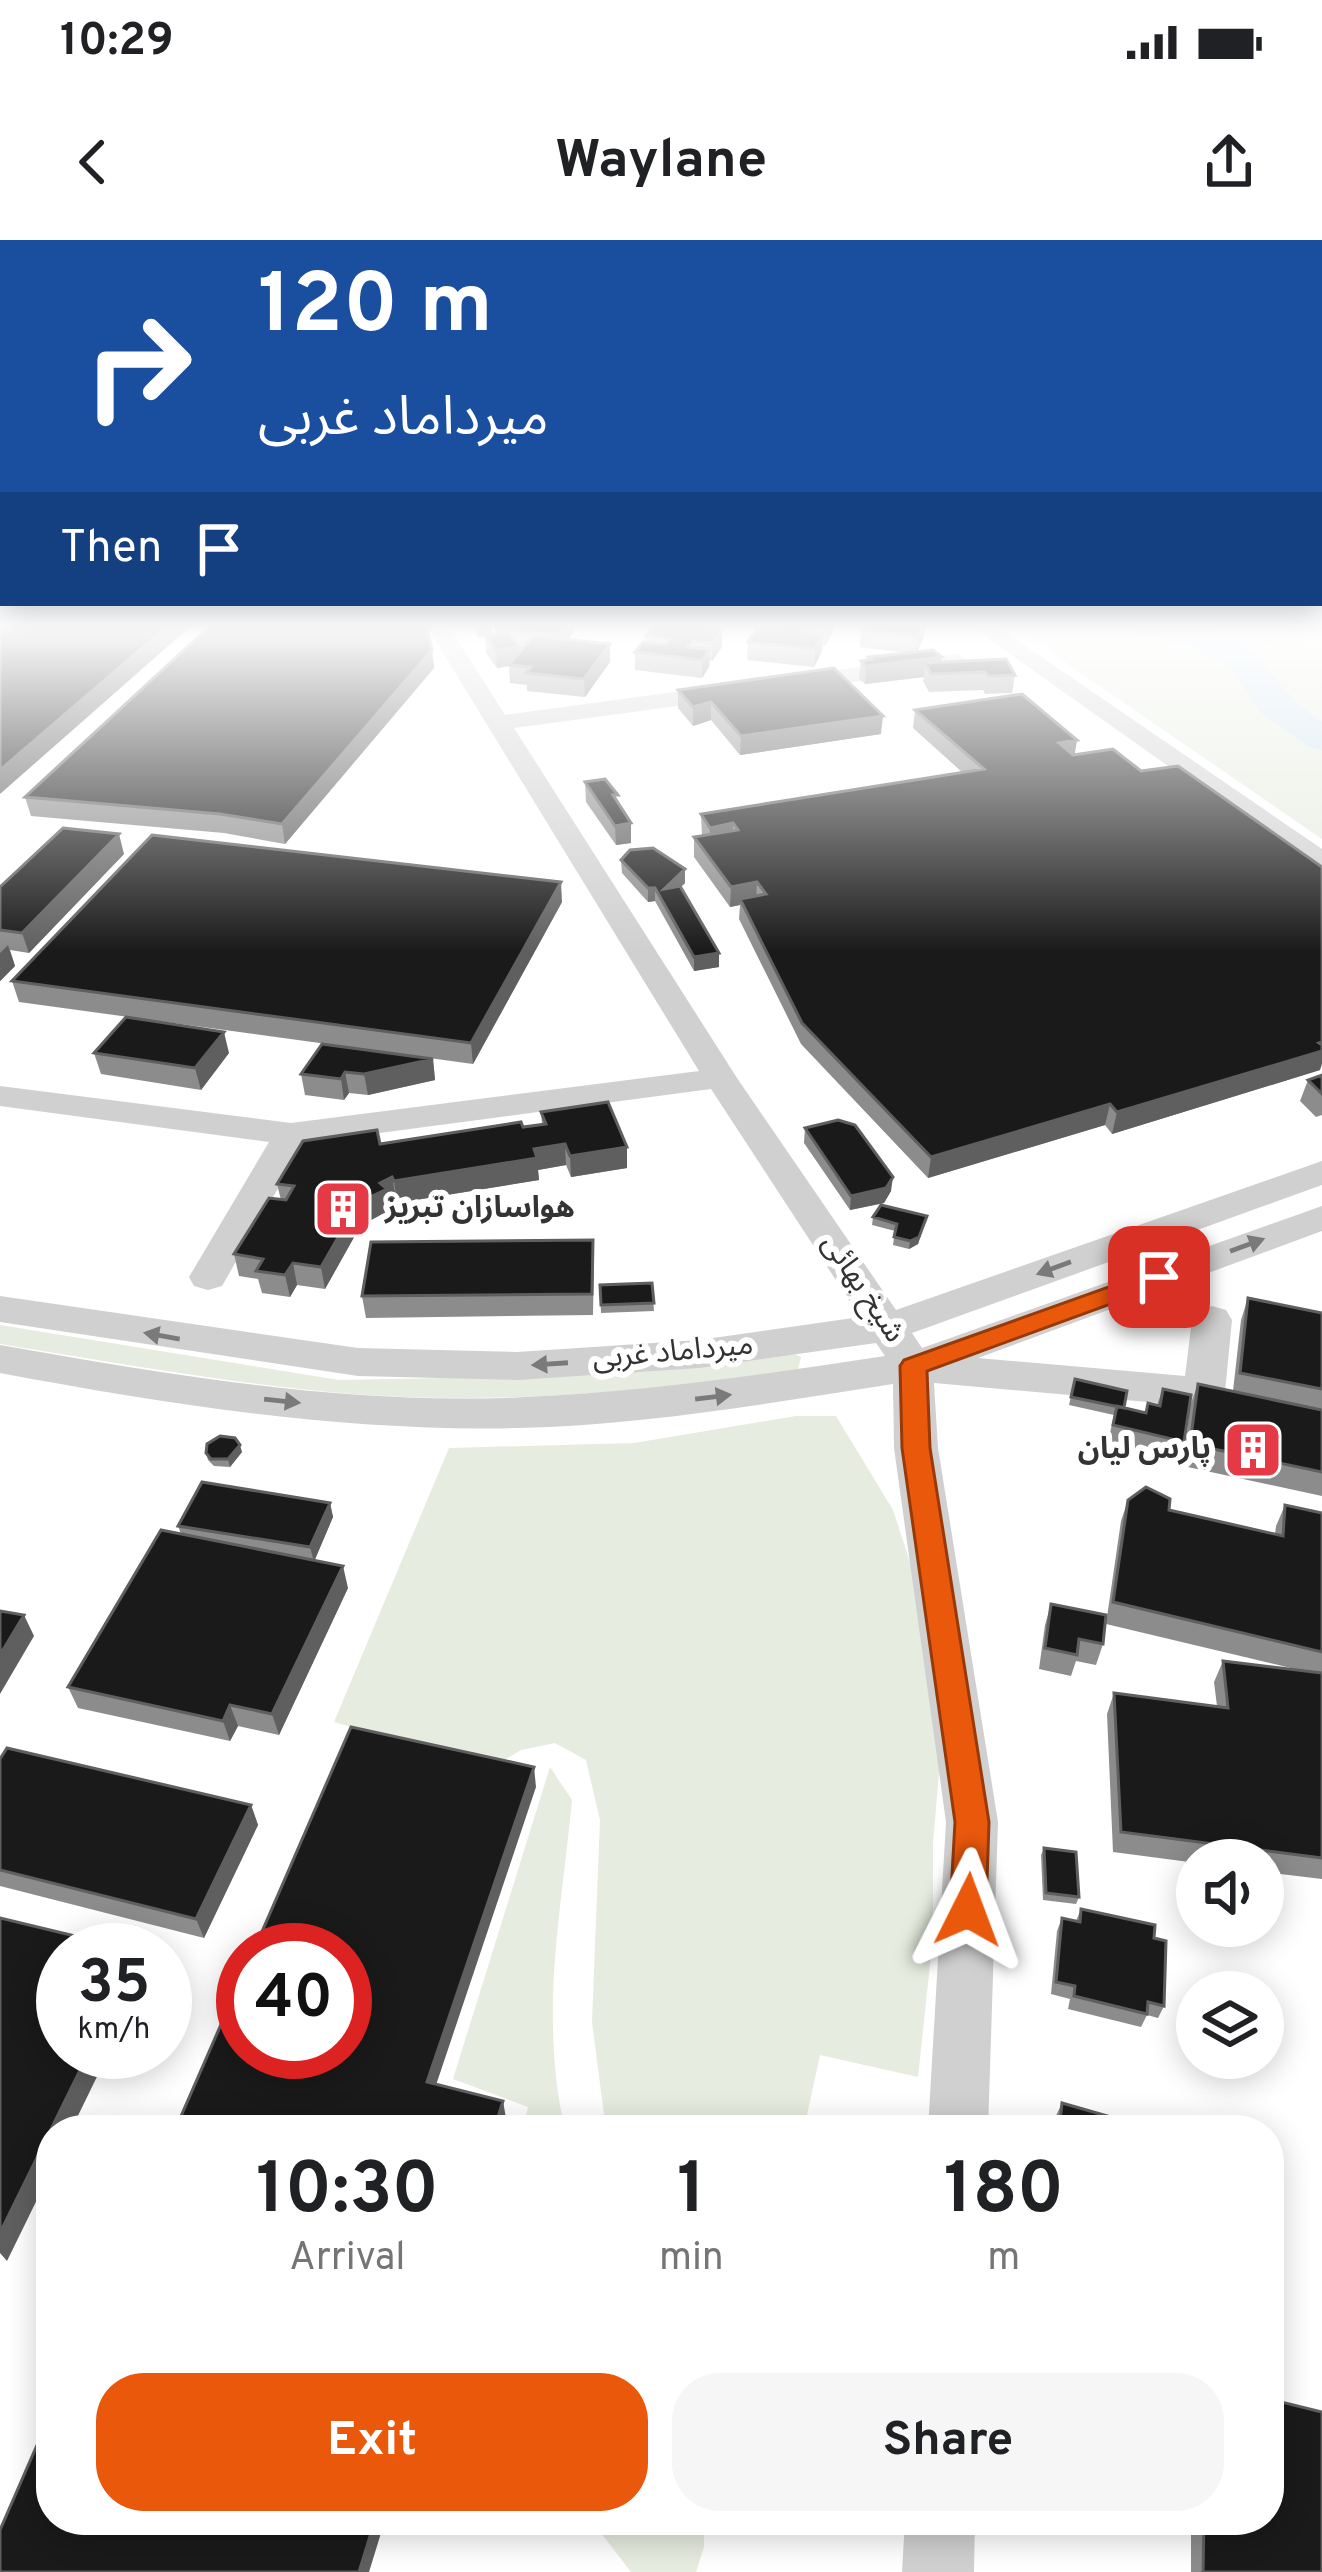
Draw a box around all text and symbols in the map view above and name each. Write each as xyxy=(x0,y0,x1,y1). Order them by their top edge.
text: 10:29 xyxy=(60,14,174,71)
text: Waylane xyxy=(555,128,767,197)
icon: back xyxy=(60,129,126,195)
icon: share xyxy=(1196,129,1262,195)
text: 120 m xyxy=(258,256,493,362)
icon: right xyxy=(60,288,216,444)
text: میرداماد غربی xyxy=(258,386,549,455)
icon: arrive xyxy=(186,516,252,582)
text: Then xyxy=(60,521,162,578)
building icon: هواسازان تبریز xyxy=(312,1178,374,1240)
place label: هواسازان تبریز xyxy=(383,1191,575,1228)
pin xyxy=(1108,1226,1210,1328)
street label: شیخ بهائی xyxy=(811,1228,912,1351)
one-way arrow xyxy=(1229,1235,1265,1254)
icon: arrive xyxy=(1126,1244,1192,1310)
one-way arrow xyxy=(1035,1260,1071,1278)
one-way arrow xyxy=(143,1327,180,1346)
street label: میرداماد غربی xyxy=(591,1328,755,1378)
one-way arrow xyxy=(530,1355,568,1374)
one-way arrow xyxy=(694,1387,732,1406)
one-way arrow xyxy=(264,1391,301,1410)
building icon: پارس لیان xyxy=(1222,1419,1284,1481)
place label: پارس لیان xyxy=(1078,1432,1211,1469)
map controls xyxy=(1176,1839,1284,2079)
button: sound xyxy=(1176,1839,1284,1947)
position arrow xyxy=(905,1847,1031,1973)
speed limit sign: 40 xyxy=(216,1923,372,2079)
text: 35 xyxy=(78,1948,150,2024)
button: layers xyxy=(1176,1971,1284,2079)
text: km/h xyxy=(78,2012,150,2049)
text: 10:30 xyxy=(256,2147,439,2239)
text: 1 xyxy=(677,2147,706,2239)
text: 180 xyxy=(944,2147,1064,2239)
text: Arrival xyxy=(289,2235,406,2284)
text: min xyxy=(659,2235,724,2284)
text: m xyxy=(987,2235,1020,2284)
button: Exit xyxy=(96,2373,648,2511)
button: Share xyxy=(672,2373,1224,2511)

